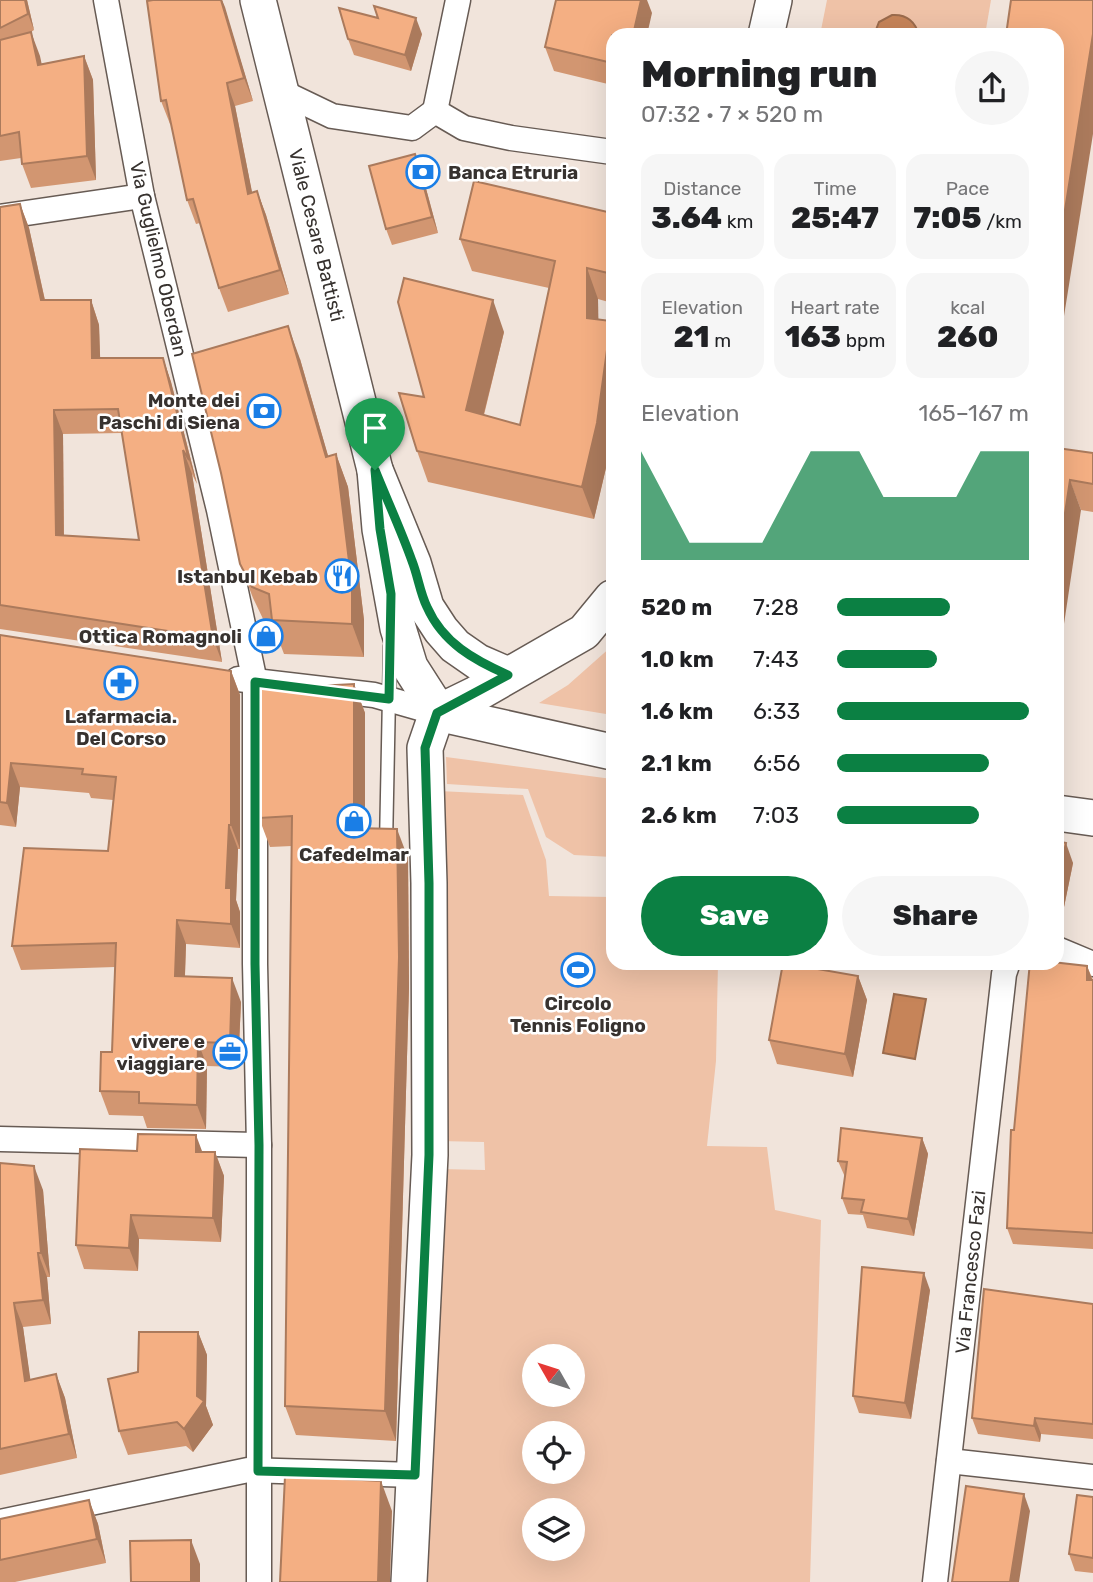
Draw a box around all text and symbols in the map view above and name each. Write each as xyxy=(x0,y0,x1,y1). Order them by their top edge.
text: Morning run xyxy=(641,51,878,97)
button: share xyxy=(955,51,1029,125)
text: 07:32 · 7 × 520 m xyxy=(641,100,823,128)
street label: Viale Cesare Battisti xyxy=(284,146,349,324)
bank icon: Banca Etruria xyxy=(404,153,442,191)
street label: Via Guglielmo Oberdan xyxy=(125,159,192,359)
place label: Banca Etruria xyxy=(448,161,578,184)
text: Distance xyxy=(663,177,741,200)
text: Time xyxy=(813,177,857,200)
text: Pace xyxy=(946,177,989,200)
text: 3.64 xyxy=(651,200,722,236)
text: 25:47 xyxy=(791,200,879,236)
text: 7:05 xyxy=(913,200,982,236)
text: km xyxy=(722,210,753,233)
text: /km xyxy=(982,210,1022,233)
text: Elevation xyxy=(662,296,743,319)
text: Heart rate xyxy=(790,296,880,319)
text: kcal xyxy=(950,296,985,319)
text: 21 xyxy=(673,319,710,355)
text: 163 xyxy=(785,319,841,355)
text: 260 xyxy=(937,319,998,355)
text: m xyxy=(710,329,731,352)
text: bpm xyxy=(841,329,885,352)
place label: Monte dei Paschi di Siena xyxy=(98,389,240,434)
bank icon: Monte dei Paschi di Siena xyxy=(245,392,283,430)
pin xyxy=(345,398,405,470)
text: Elevation xyxy=(641,399,740,427)
text: 165–167 m xyxy=(918,399,1029,427)
icon: arrive xyxy=(356,409,394,447)
restaurant icon: Istanbul Kebab xyxy=(323,557,361,595)
place label: Istanbul Kebab xyxy=(177,565,318,588)
text: 520 m xyxy=(641,593,712,621)
text: 7:28 xyxy=(753,593,799,621)
shop icon: Ottica Romagnoli xyxy=(247,617,285,655)
place label: Ottica Romagnoli xyxy=(79,625,242,648)
text: 1.0 km xyxy=(641,645,714,673)
text: 7:43 xyxy=(753,645,799,673)
pharmacy icon: Lafarmacia. Del Corso xyxy=(102,664,140,702)
text: 1.6 km xyxy=(641,697,713,725)
text: 6:33 xyxy=(753,697,800,725)
place label: Lafarmacia. Del Corso xyxy=(65,705,177,750)
text: 2.1 km xyxy=(641,749,712,777)
text: 6:56 xyxy=(753,749,800,777)
text: 2.6 km xyxy=(641,801,717,829)
text: 7:03 xyxy=(753,801,799,829)
shop icon: Cafedelmar xyxy=(335,802,373,840)
place label: Cafedelmar xyxy=(299,843,409,866)
button: Save xyxy=(641,876,828,956)
button: Share xyxy=(842,876,1029,956)
sports icon: Circolo Tennis Foligno xyxy=(559,951,597,989)
place label: Circolo Tennis Foligno xyxy=(510,992,646,1037)
place label: vivere e viaggiare xyxy=(116,1030,205,1075)
office icon: vivere e viaggiare xyxy=(211,1033,249,1071)
street label: Via Francesco Fazi xyxy=(950,1189,991,1355)
north arrow xyxy=(522,1344,584,1407)
map controls xyxy=(522,1344,585,1561)
button: locate xyxy=(522,1421,585,1484)
button: layers xyxy=(522,1498,585,1561)

